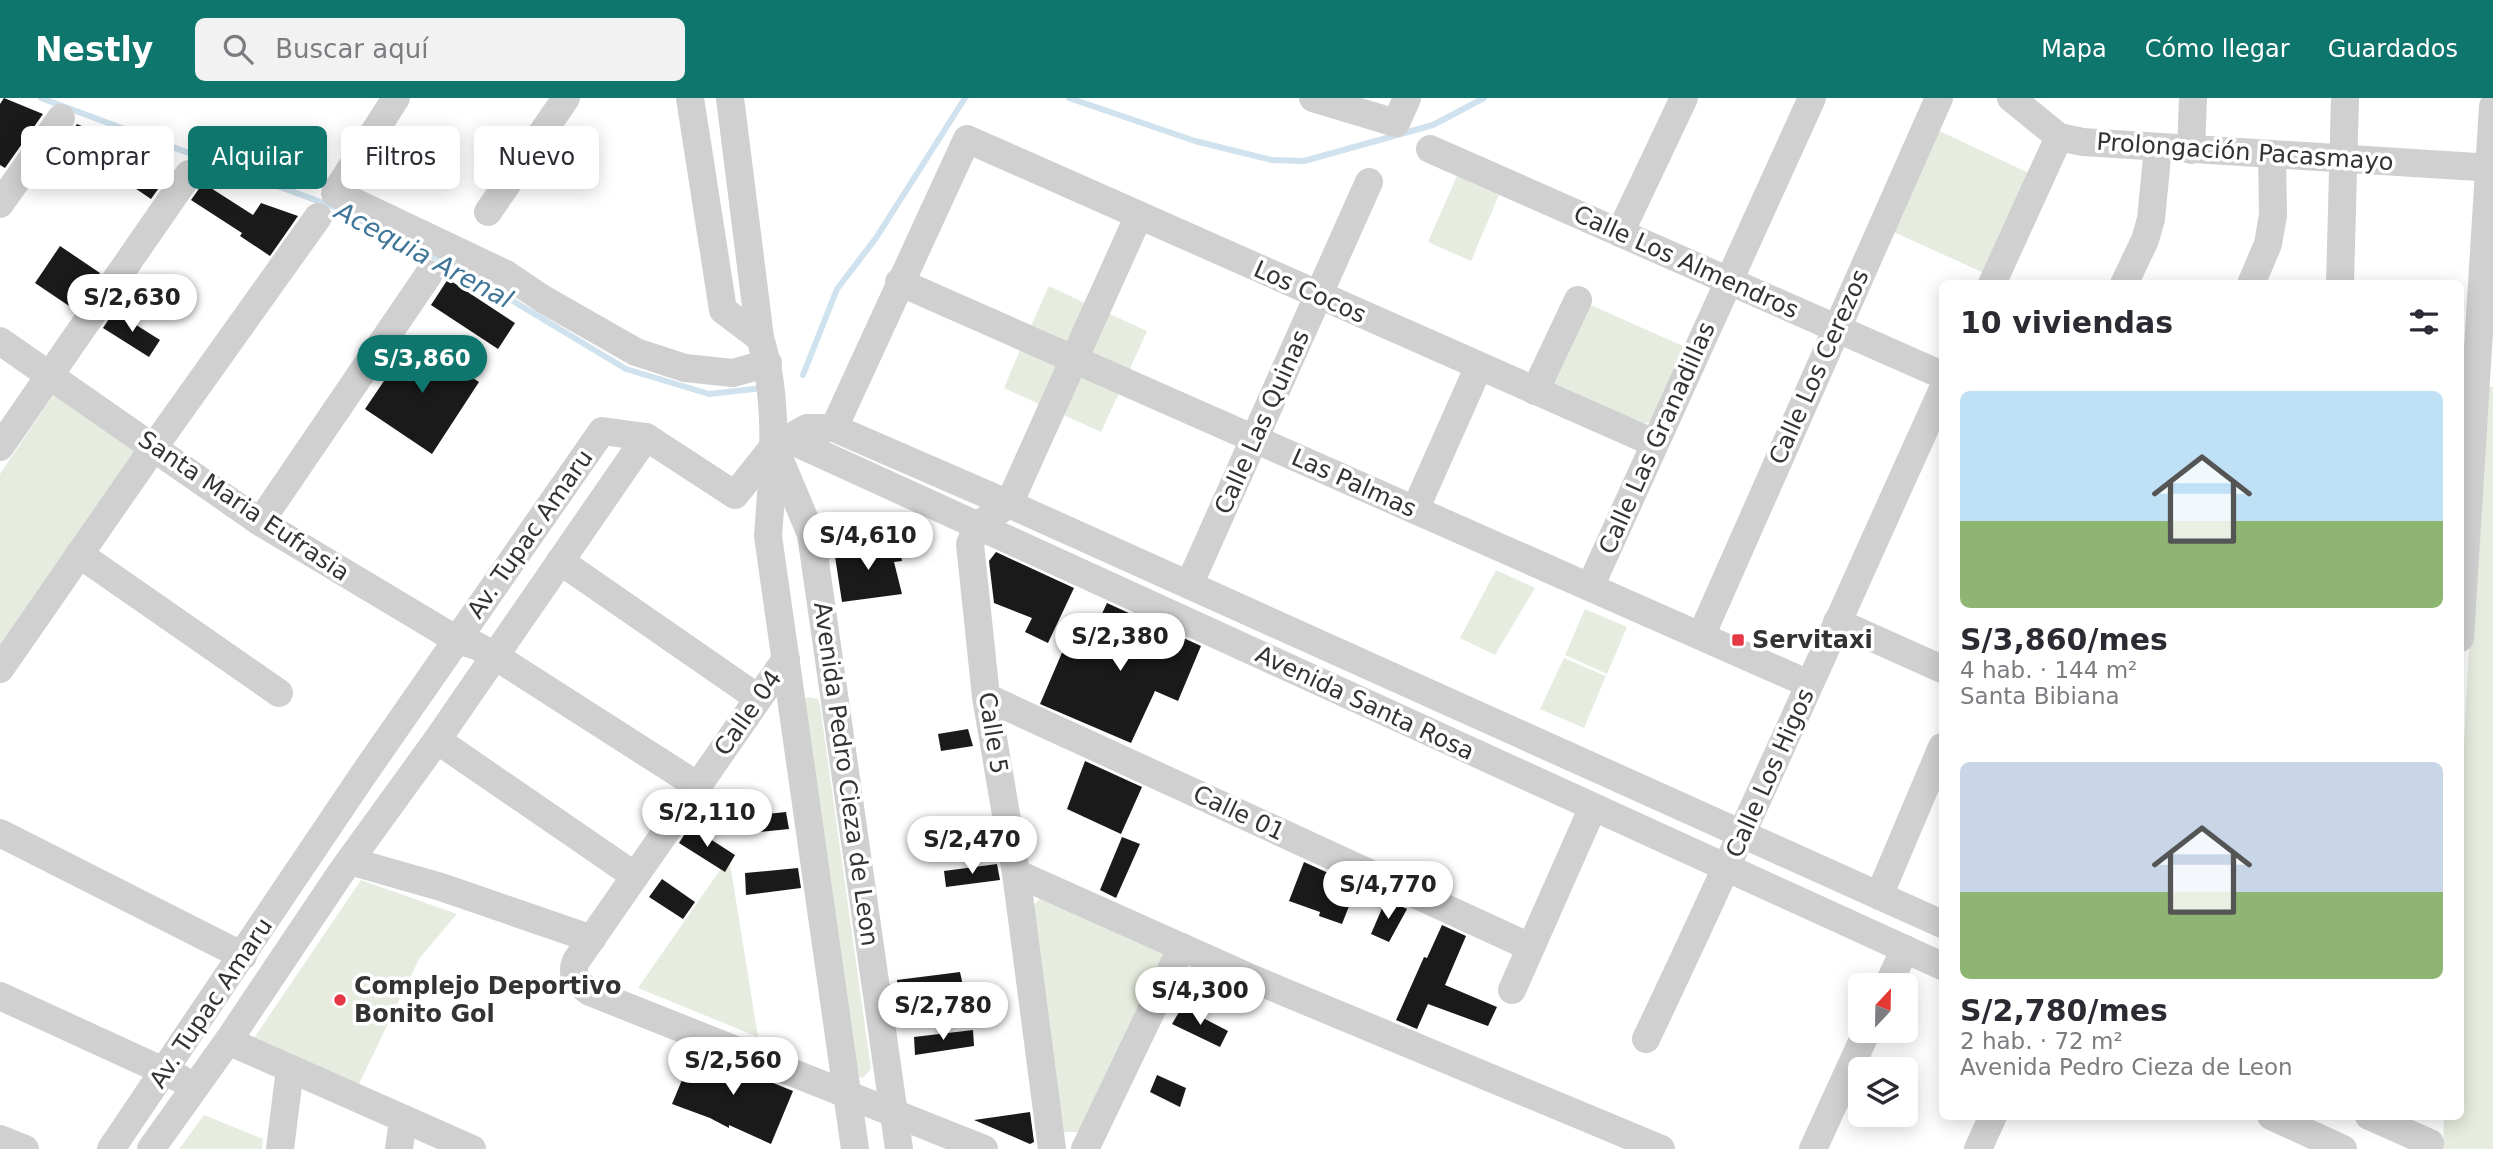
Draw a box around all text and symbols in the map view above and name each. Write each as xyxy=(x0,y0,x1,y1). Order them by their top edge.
search box xyxy=(195,18,685,81)
text: Nestly xyxy=(35,30,153,69)
icon: search xyxy=(219,30,257,68)
text: Buscar aquí xyxy=(275,34,428,64)
text: Mapa xyxy=(2041,35,2107,63)
text: Cómo llegar xyxy=(2145,35,2290,63)
text: Guardados xyxy=(2328,35,2458,63)
chip: Comprar xyxy=(21,126,174,189)
chip: Alquilar xyxy=(188,126,327,189)
chip: Filtros xyxy=(341,126,460,189)
chip: Nuevo xyxy=(474,126,599,189)
street label: Prolongación Pacasmayo xyxy=(2096,128,2394,176)
water label: Acequia Arenal xyxy=(328,195,519,315)
street label: Calle Los Almendros xyxy=(1569,200,1803,324)
street label: Los Cocos xyxy=(1250,255,1370,329)
street label: Calle Los Cerezos xyxy=(1763,265,1875,469)
pin: S/2,630 xyxy=(67,274,197,334)
text: S/2,630 xyxy=(83,284,181,310)
icon: filters xyxy=(2405,303,2443,341)
text: 10 viviendas xyxy=(1960,305,2173,340)
street label: Calle Las Granadillas xyxy=(1593,318,1721,558)
street label: Calle Las Quinas xyxy=(1209,326,1315,518)
pin: S/3,860 xyxy=(357,336,487,395)
text: S/3,860 xyxy=(373,345,471,371)
street label: Santa Maria Eufrasia xyxy=(133,425,355,587)
icon: home xyxy=(2139,436,2265,562)
street label: Las Palmas xyxy=(1287,443,1421,523)
street label: Av. Tupac Amaru xyxy=(461,444,599,624)
pin: S/4,610 xyxy=(803,512,933,572)
text: S/4,610 xyxy=(819,522,917,548)
street label: Avenida Pedro Cieza de Leon xyxy=(808,600,884,948)
pin: S/2,380 xyxy=(1055,614,1185,673)
text: S/3,860/mes xyxy=(1960,622,2168,657)
text: S/2,380 xyxy=(1071,623,1169,649)
place label: Servitaxi xyxy=(1752,626,1873,654)
marker: Servitaxi xyxy=(1730,632,1746,648)
street label: Avenida Santa Rosa xyxy=(1251,640,1479,766)
text: 4 hab. · 144 m² xyxy=(1960,657,2137,683)
street label: Calle 04 xyxy=(709,665,787,761)
text: Santa Bibiana xyxy=(1960,683,2120,709)
street label: Calle Los Higos xyxy=(1720,684,1820,862)
street label: Calle 5 xyxy=(973,690,1013,776)
street label: Calle 01 xyxy=(1189,780,1289,846)
pin: S/2,110 xyxy=(642,790,772,849)
text: S/2,110 xyxy=(658,799,756,825)
icon: home xyxy=(2139,807,2265,933)
pin: S/2,470 xyxy=(907,816,1037,876)
text: S/2,470 xyxy=(923,826,1021,852)
pin: S/4,770 xyxy=(1323,862,1453,921)
text: S/4,770 xyxy=(1339,871,1437,897)
street label: Av. Tupac Amaru xyxy=(144,913,278,1093)
pin: S/4,300 xyxy=(1135,968,1265,1027)
place label: Complejo Deportivo Bonito Gol xyxy=(354,972,621,1028)
north arrow xyxy=(1848,973,1918,1043)
map controls xyxy=(1848,973,1918,1127)
text: S/4,300 xyxy=(1151,977,1249,1003)
pin: S/2,780 xyxy=(878,982,1008,1042)
marker: Complejo Deportivo Bonito Gol xyxy=(332,992,348,1008)
text: S/2,780 xyxy=(894,992,992,1018)
text: S/2,780/mes xyxy=(1960,993,2168,1028)
text: 2 hab. · 72 m² xyxy=(1960,1028,2123,1054)
pin: S/2,560 xyxy=(668,1038,798,1097)
text: S/2,560 xyxy=(684,1047,782,1073)
text: Avenida Pedro Cieza de Leon xyxy=(1960,1054,2293,1080)
button: layers xyxy=(1848,1057,1918,1127)

